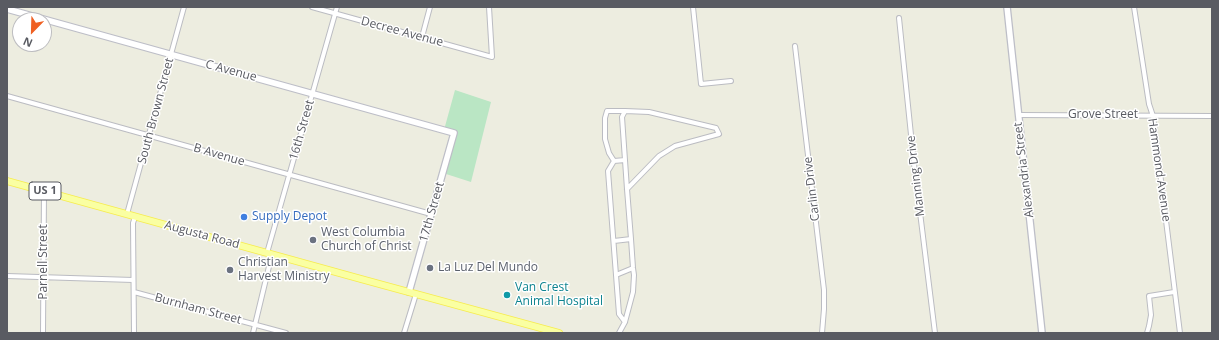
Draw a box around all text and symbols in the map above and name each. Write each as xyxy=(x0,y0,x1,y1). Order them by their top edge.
north arrow xyxy=(12,12,52,52)
street label: Decree Avenue xyxy=(359,14,445,50)
text: N xyxy=(20,34,35,51)
street label: South Brown Street xyxy=(135,56,177,166)
street label: C Avenue xyxy=(204,57,258,85)
street label: 16th Street xyxy=(287,98,317,162)
street label: Grove Street xyxy=(1068,108,1138,122)
street label: Hammond Avenue xyxy=(1145,117,1173,223)
street label: Alexandria Street xyxy=(1011,121,1037,219)
street label: Manning Drive xyxy=(904,135,928,217)
street label: B Avenue xyxy=(192,141,246,169)
street label: Carlin Drive xyxy=(801,156,823,222)
street label: 17th Street xyxy=(417,180,447,244)
road number: US 1 xyxy=(29,182,61,200)
place label: Supply Depot xyxy=(252,210,327,224)
marker: Supply Depot xyxy=(239,212,249,222)
street label: Augusta Road xyxy=(163,218,241,252)
street label: Parnell Street xyxy=(37,224,51,300)
place label: West Columbia Church of Christ xyxy=(321,226,412,254)
marker: West Columbia Church of Christ xyxy=(308,235,318,245)
place label: Christian Harvest Ministry xyxy=(238,256,329,284)
place label: La Luz Del Mundo xyxy=(438,261,538,275)
marker: La Luz Del Mundo xyxy=(425,263,435,273)
marker: Christian Harvest Ministry xyxy=(225,265,235,275)
place label: Van Crest Animal Hospital xyxy=(515,281,603,309)
marker: Van Crest Animal Hospital xyxy=(502,290,512,300)
street label: Burnham Street xyxy=(153,291,243,327)

